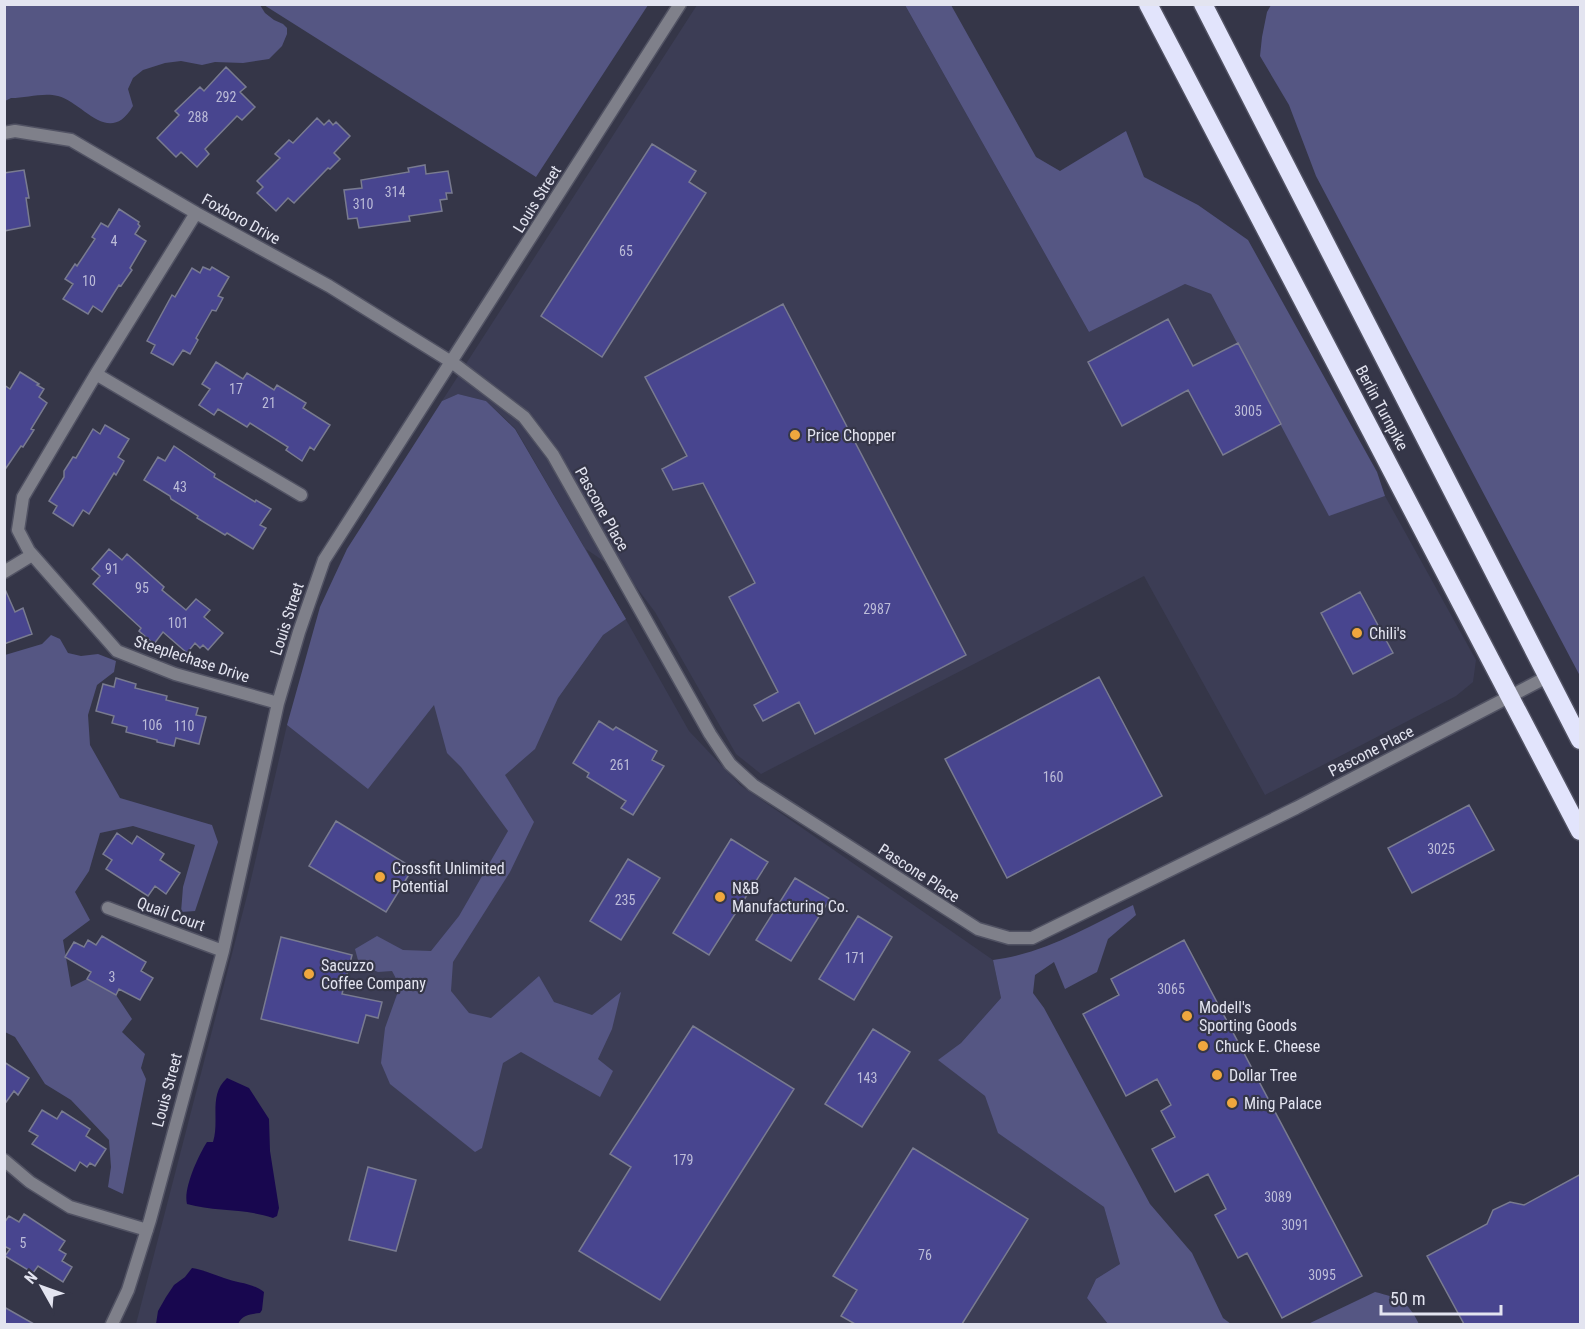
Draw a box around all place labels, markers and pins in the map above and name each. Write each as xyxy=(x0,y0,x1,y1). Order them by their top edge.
place label: Price Chopper xyxy=(807,426,896,445)
marker: Price Chopper xyxy=(788,428,802,442)
place label: Chili's xyxy=(1369,624,1406,643)
marker: Chili's xyxy=(1350,626,1364,640)
place label: Crossfit Unlimited Potential xyxy=(392,859,505,896)
marker: Crossfit Unlimited Potential xyxy=(373,870,387,884)
place label: N&B Manufacturing Co. xyxy=(732,879,849,916)
marker: N&B Manufacturing Co. xyxy=(713,890,727,904)
place label: Sacuzzo Coffee Company xyxy=(321,956,426,993)
marker: Sacuzzo Coffee Company xyxy=(302,967,316,981)
place label: Modell's Sporting Goods xyxy=(1199,998,1297,1035)
marker: Modell's Sporting Goods xyxy=(1180,1009,1194,1023)
place label: Chuck E. Cheese xyxy=(1215,1037,1320,1056)
marker: Chuck E. Cheese xyxy=(1196,1039,1210,1053)
place label: Dollar Tree xyxy=(1229,1066,1297,1085)
marker: Dollar Tree xyxy=(1210,1068,1224,1082)
place label: Ming Palace xyxy=(1244,1094,1322,1113)
marker: Ming Palace xyxy=(1225,1096,1239,1110)

